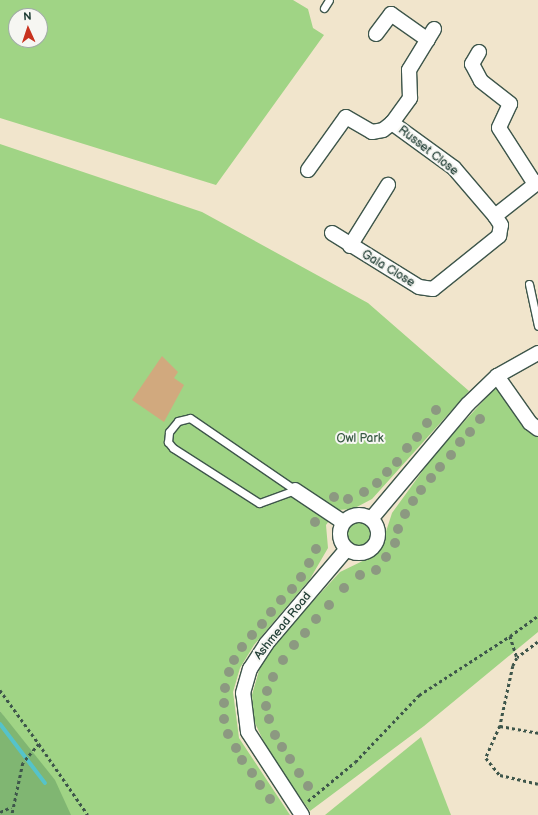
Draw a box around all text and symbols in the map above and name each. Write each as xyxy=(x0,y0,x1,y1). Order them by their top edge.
north arrow xyxy=(8,8,48,48)
text: N xyxy=(23,10,32,23)
street label: Russet Close xyxy=(395,123,461,179)
street label: Gala Close xyxy=(359,248,417,290)
park label: Owl Park xyxy=(336,432,384,446)
street label: Ashmead Road xyxy=(251,589,315,663)

